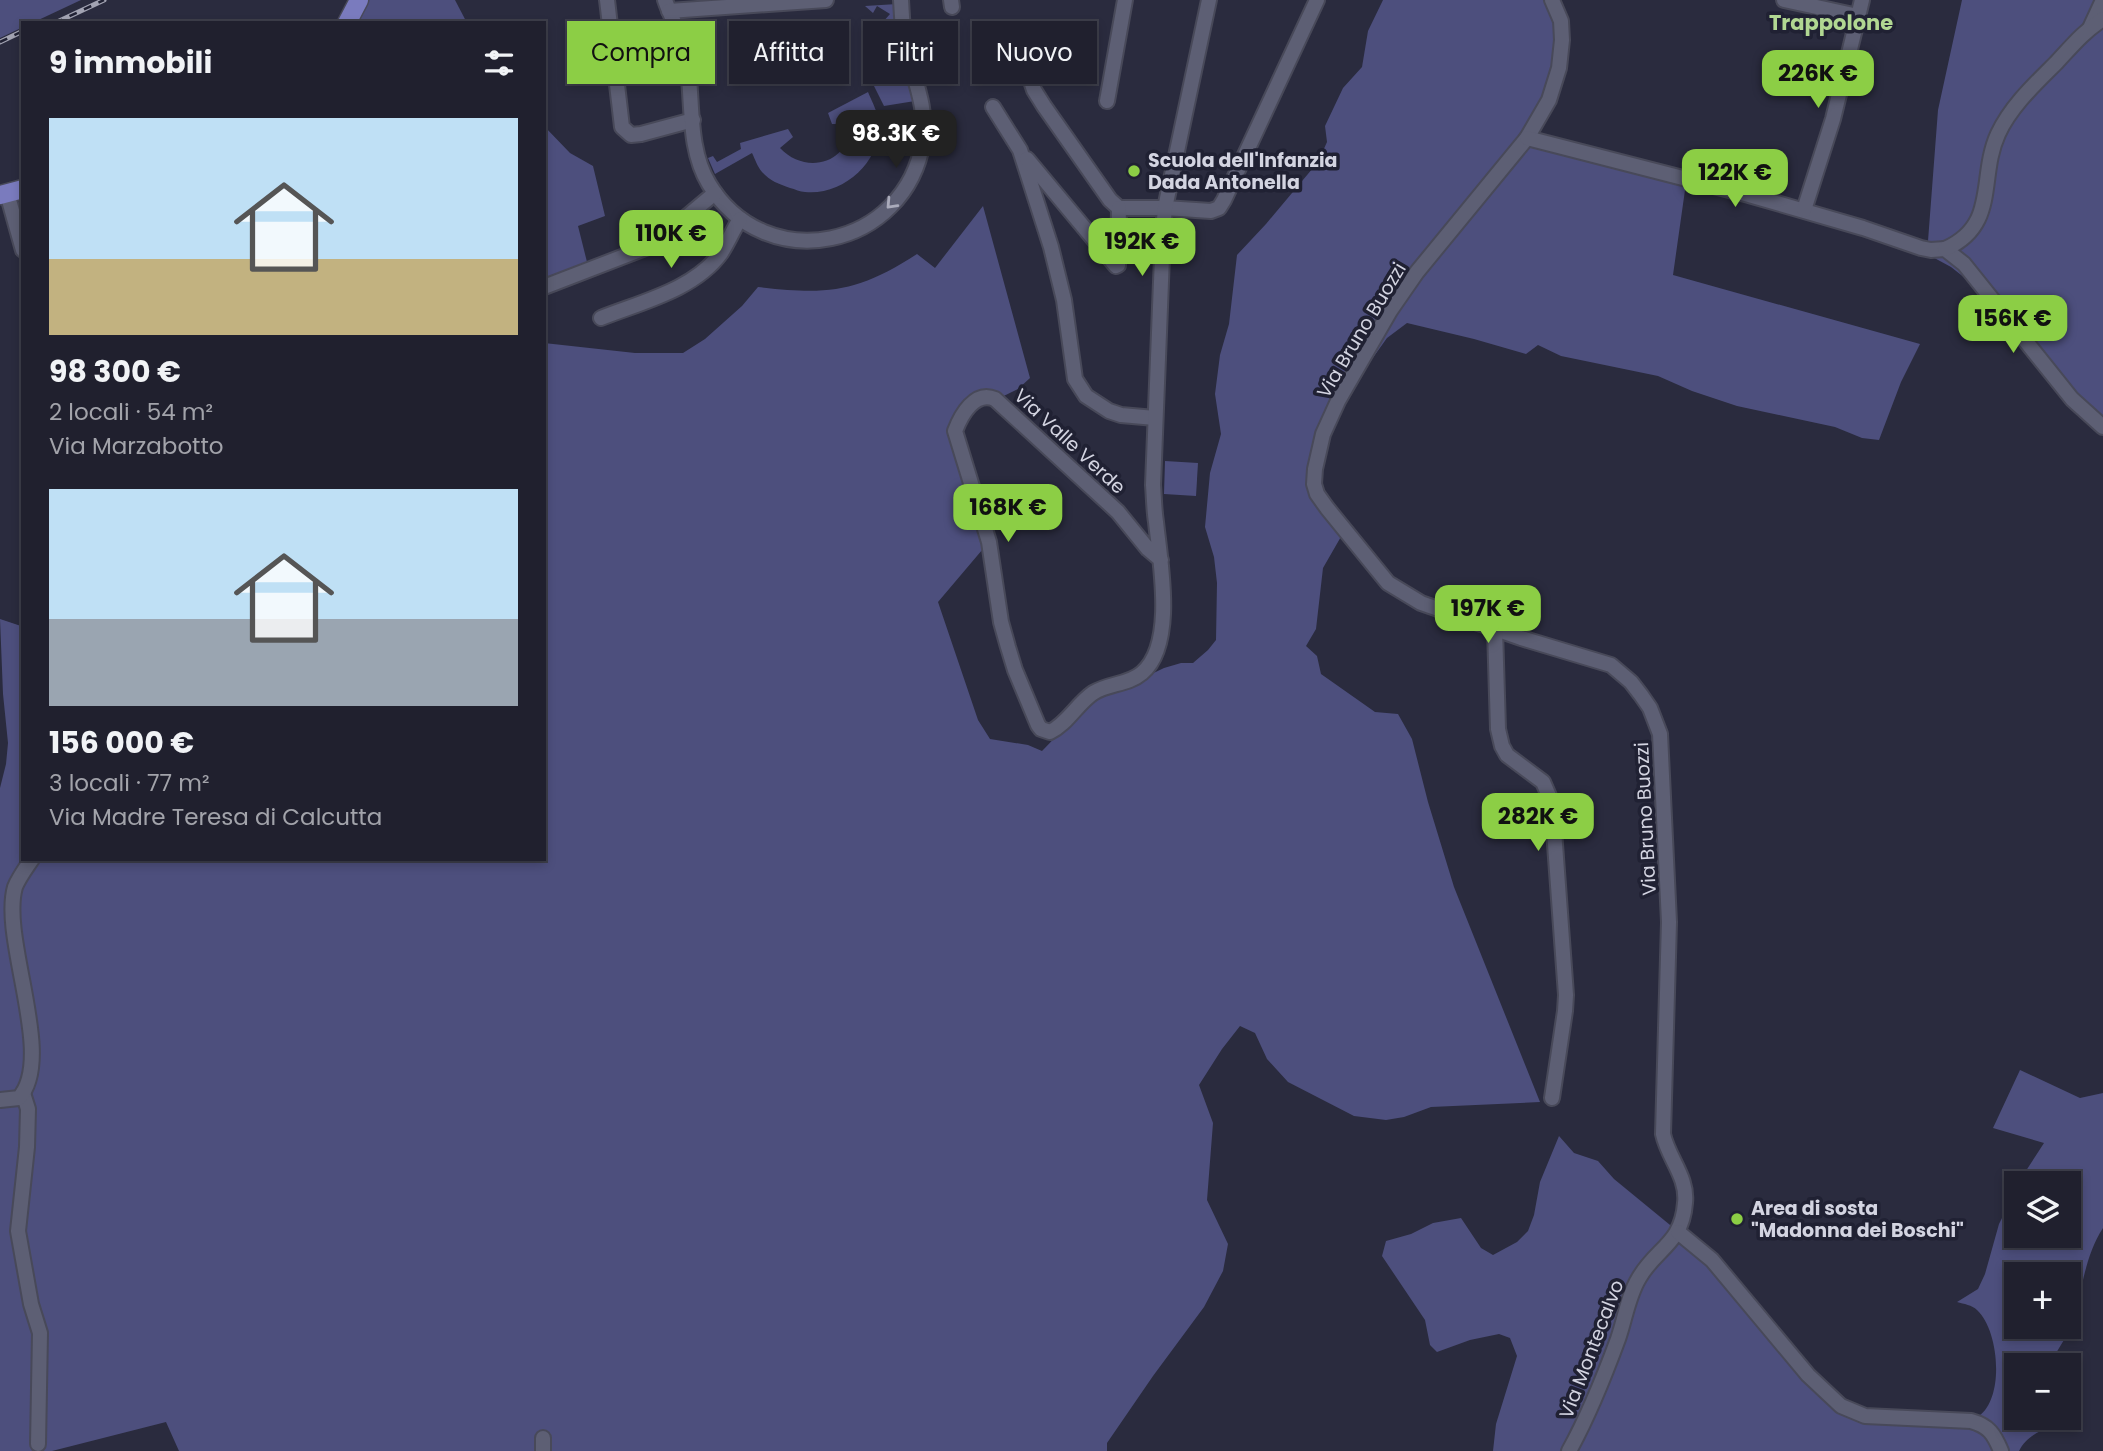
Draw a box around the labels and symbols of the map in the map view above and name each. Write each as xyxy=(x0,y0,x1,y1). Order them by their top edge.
district label: Trappolone xyxy=(1769,8,1893,37)
pin: 226K € xyxy=(1761,50,1875,110)
pin: 98.3K € xyxy=(831,110,961,170)
place label: Scuola dell'Infanzia Dada Antonella xyxy=(1148,147,1338,196)
pin: 122K € xyxy=(1678,150,1792,209)
marker: Scuola dell'Infanzia Dada Antonella xyxy=(1126,163,1142,179)
one-way arrow xyxy=(887,196,900,209)
pin: 110K € xyxy=(614,210,728,270)
pin: 192K € xyxy=(1085,218,1199,278)
street label: Via Bruno Buozzi xyxy=(1310,257,1413,403)
pin: 156K € xyxy=(1956,296,2070,355)
street label: Via Valle Verde xyxy=(1008,383,1131,500)
pin: 168K € xyxy=(951,484,1065,544)
pin: 197K € xyxy=(1431,586,1545,645)
street label: Via Bruno Buozzi xyxy=(1628,742,1663,896)
pin: 282K € xyxy=(1481,794,1595,853)
place label: Area di sosta "Madonna dei Boschi" xyxy=(1751,1195,1964,1244)
marker: Area di sosta "Madonna dei Boschi" xyxy=(1729,1211,1745,1227)
street label: Via Montecalvo xyxy=(1553,1276,1630,1422)

